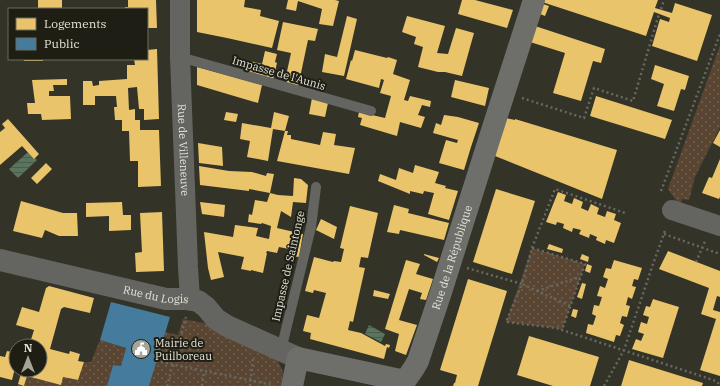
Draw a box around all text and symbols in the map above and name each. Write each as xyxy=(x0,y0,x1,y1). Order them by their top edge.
legend xyxy=(8,8,148,60)
text: Logements xyxy=(44,16,107,31)
text: Public xyxy=(44,36,80,51)
street label: Impasse de l'Aunis xyxy=(231,53,327,93)
street label: Rue de Villeneuve xyxy=(175,104,192,196)
street label: Rue de la République xyxy=(429,203,475,311)
street label: Impasse de Saintonge xyxy=(268,209,308,323)
street label: Rue du Logis xyxy=(122,282,190,306)
place label: Mairie de Puilboreau xyxy=(155,336,212,363)
north arrow xyxy=(8,338,48,378)
public building icon: Mairie de Puilboreau xyxy=(130,338,152,360)
text: N xyxy=(24,341,33,355)

